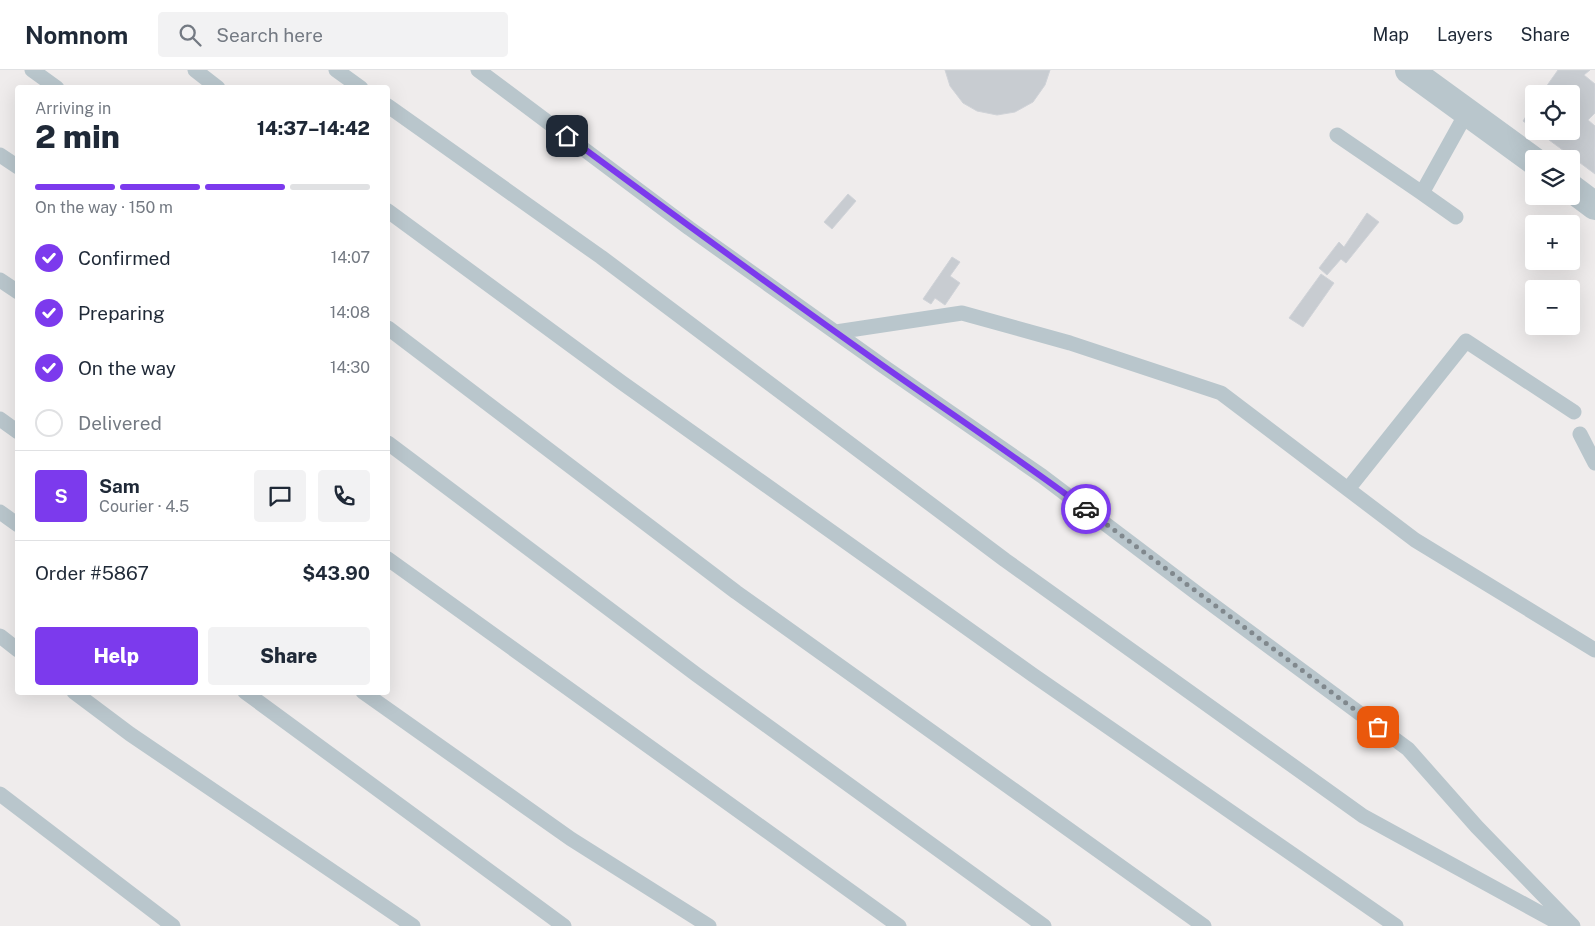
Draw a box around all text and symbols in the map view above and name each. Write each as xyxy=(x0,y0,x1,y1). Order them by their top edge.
search box xyxy=(158,12,508,57)
text: Nomnom xyxy=(25,21,128,49)
icon: search xyxy=(176,21,204,49)
text: Search here xyxy=(216,24,323,46)
text: Map xyxy=(1373,24,1409,45)
text: Layers xyxy=(1437,24,1493,45)
text: Share xyxy=(1521,24,1570,45)
map controls xyxy=(1525,85,1580,335)
button: locate xyxy=(1525,85,1580,140)
text: Arriving in xyxy=(35,99,111,118)
pin xyxy=(546,115,588,157)
text: 14:37–14:42 xyxy=(257,117,370,139)
text: 2 min xyxy=(35,118,120,155)
icon: home xyxy=(553,122,581,150)
button: layers xyxy=(1525,150,1580,205)
text: On the way · 150 m xyxy=(35,198,173,217)
button: + xyxy=(1525,215,1580,270)
icon: check xyxy=(35,244,63,272)
text: Confirmed xyxy=(78,247,171,269)
text: 14:07 xyxy=(331,248,370,267)
button: − xyxy=(1525,280,1580,335)
icon: check xyxy=(35,299,63,327)
text: Preparing xyxy=(78,302,165,324)
text: 14:08 xyxy=(330,303,370,322)
icon: check xyxy=(35,354,63,382)
text: On the way xyxy=(78,357,176,379)
text: 14:30 xyxy=(330,358,370,377)
text: Delivered xyxy=(78,412,162,434)
button: chat xyxy=(254,470,306,522)
button: phone xyxy=(318,470,370,522)
text: Sam xyxy=(99,475,140,497)
courier xyxy=(1061,484,1111,534)
text: S xyxy=(54,485,68,507)
icon: car xyxy=(1072,495,1100,523)
text: Courier · 4.5 xyxy=(99,497,189,516)
text: Order #5867 xyxy=(35,562,149,584)
text: $43.90 xyxy=(302,562,370,584)
button: Help xyxy=(35,627,198,685)
button: Share xyxy=(208,627,370,685)
pin xyxy=(1357,706,1399,748)
icon: bag xyxy=(1364,713,1392,741)

